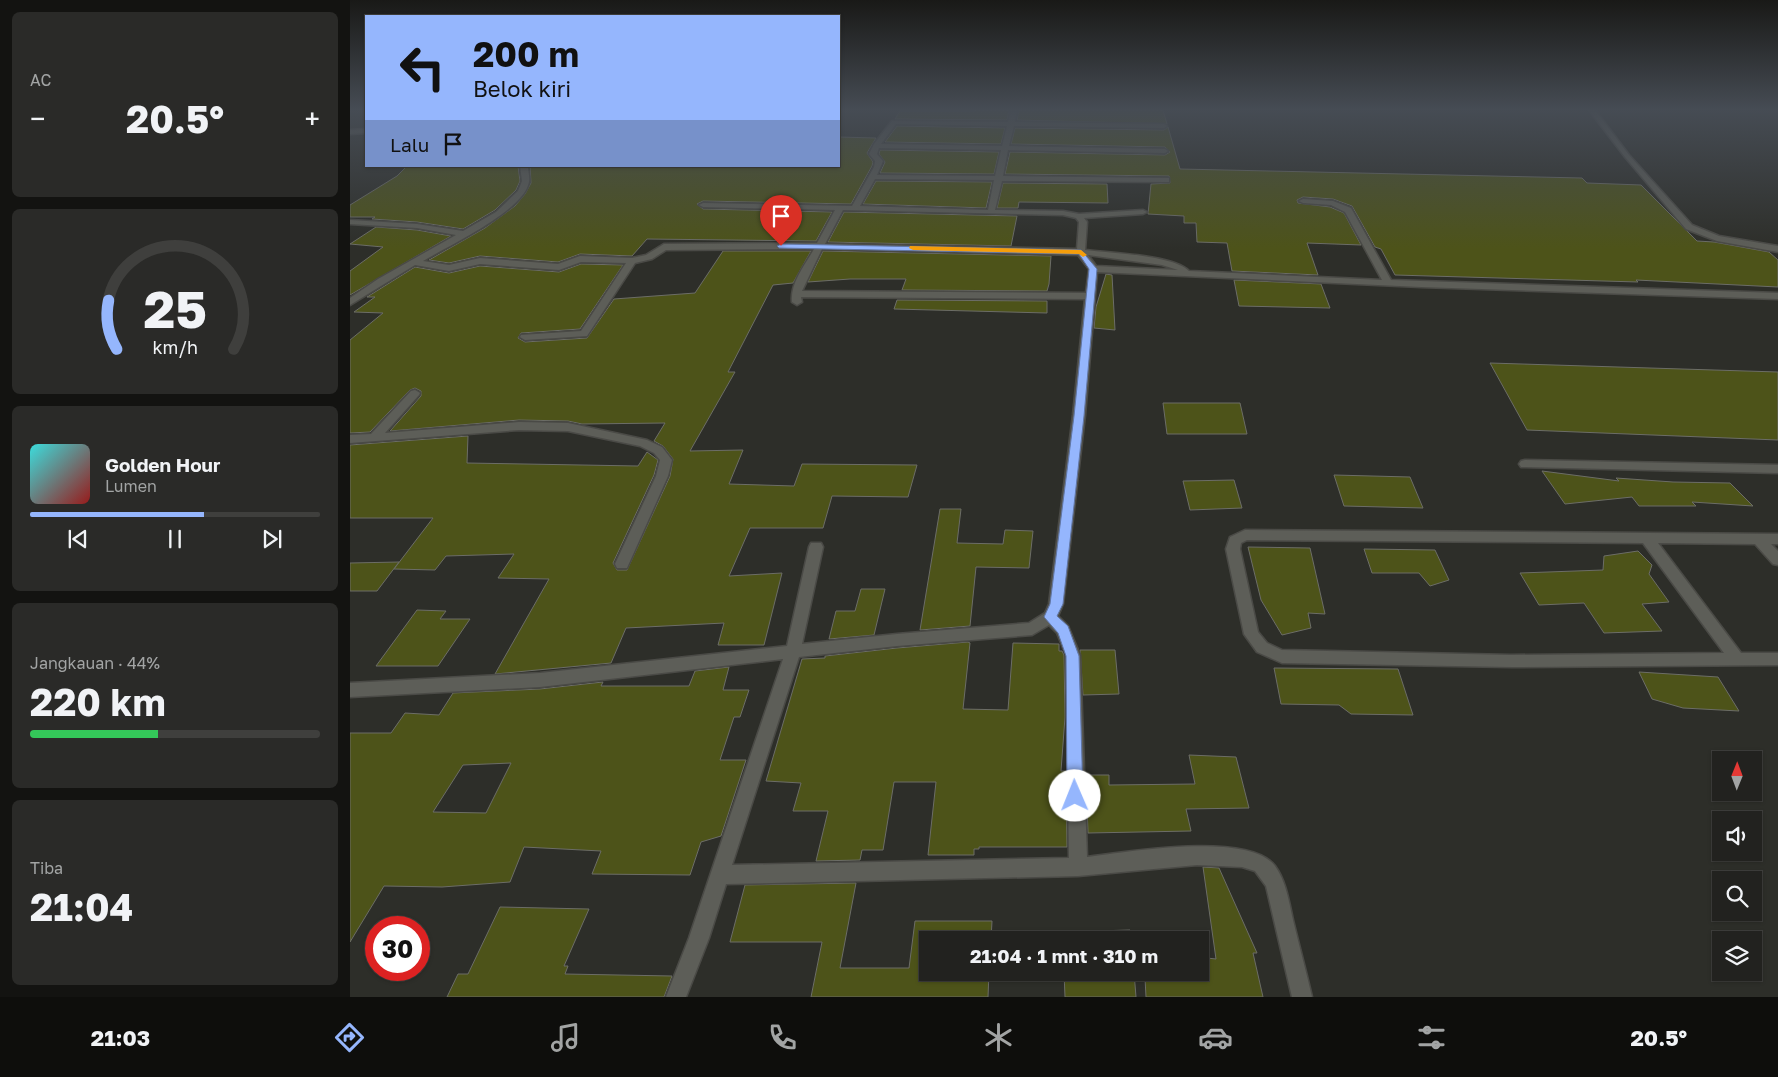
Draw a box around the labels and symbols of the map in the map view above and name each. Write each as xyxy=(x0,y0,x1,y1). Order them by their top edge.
pin xyxy=(760,195,802,246)
north arrow xyxy=(1712,751,1762,801)
position arrow xyxy=(1048,769,1100,821)
speed limit sign: 30 xyxy=(365,916,430,981)

